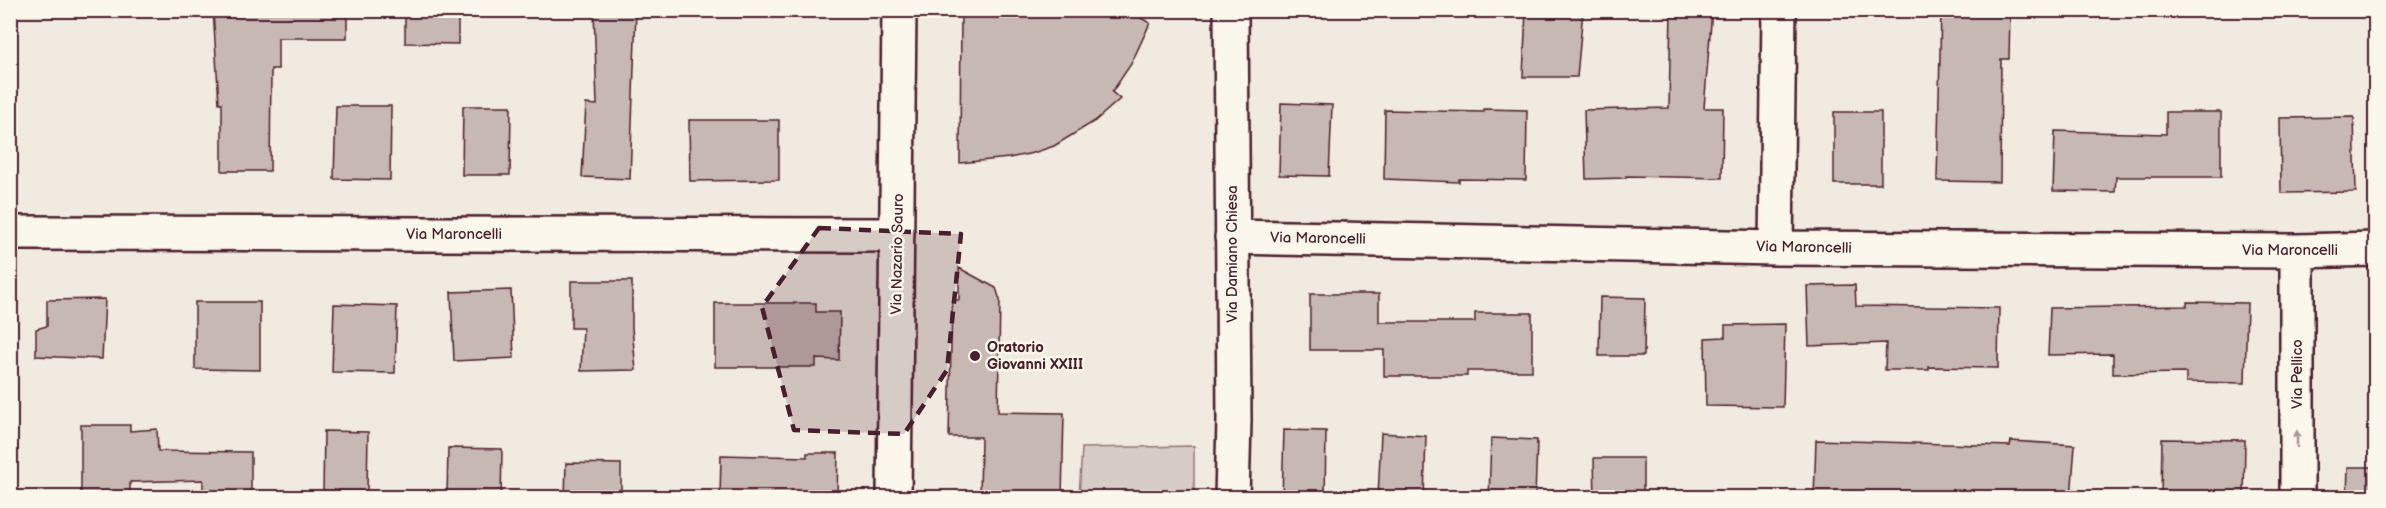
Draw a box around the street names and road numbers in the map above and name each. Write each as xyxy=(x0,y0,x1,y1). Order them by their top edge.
street label: Via Damiano Chiesa xyxy=(1223,185,1242,323)
street label: Via Nazario Sauro xyxy=(887,193,908,315)
street label: Via Maroncelli xyxy=(406,225,502,244)
street label: Via Maroncelli xyxy=(1270,228,1366,249)
street label: Via Maroncelli xyxy=(1756,237,1852,258)
street label: Via Maroncelli xyxy=(2242,241,2338,260)
street label: Via Pellico xyxy=(2288,339,2307,409)

